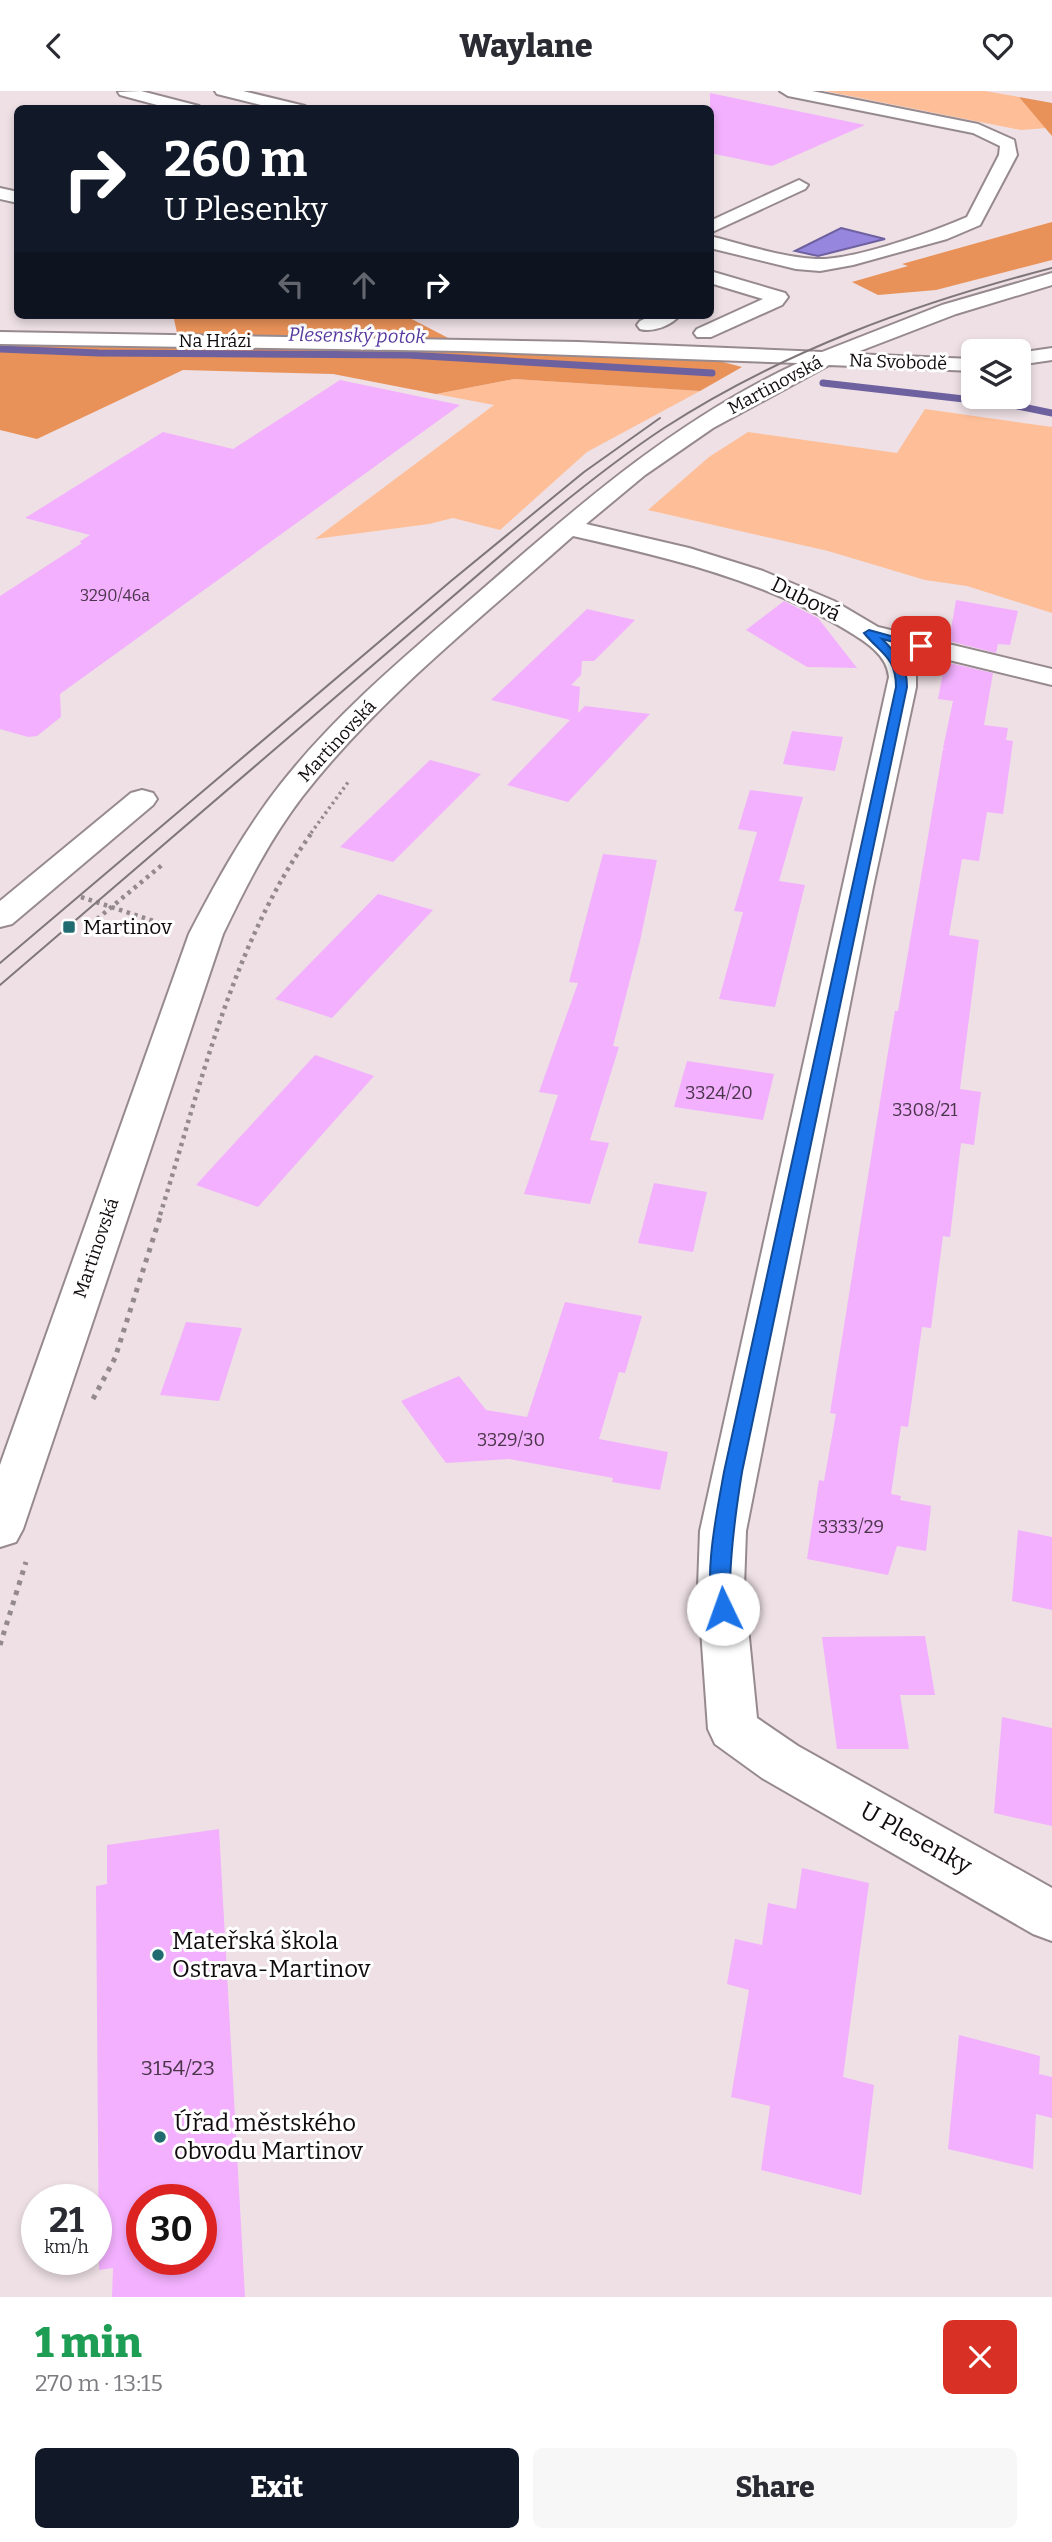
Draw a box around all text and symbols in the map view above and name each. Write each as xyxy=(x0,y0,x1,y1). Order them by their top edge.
icon: back xyxy=(35,27,73,65)
text: Waylane xyxy=(460,27,593,65)
icon: heart xyxy=(979,27,1017,65)
text: 260 m xyxy=(164,130,307,189)
icon: right xyxy=(49,133,140,224)
text: U Plesenky xyxy=(164,190,328,228)
icon: left xyxy=(272,266,310,304)
icon: ahead xyxy=(345,266,383,304)
icon: right xyxy=(418,266,456,304)
water label: Plesenský potok xyxy=(288,323,427,348)
street label: Na Hrázi xyxy=(178,330,252,352)
map controls xyxy=(961,339,1031,409)
button: layers xyxy=(961,339,1031,409)
street label: Na Svobodě xyxy=(848,349,948,375)
street label: Martinovská xyxy=(724,351,826,419)
street label: Dubová xyxy=(767,571,845,627)
house number: 3290/46a xyxy=(80,586,150,605)
pin xyxy=(891,616,951,676)
icon: arrive xyxy=(902,627,940,665)
street label: Martinovská xyxy=(293,695,381,787)
place label: Martinov xyxy=(83,914,173,940)
marker: Martinov xyxy=(61,919,77,935)
house number: 3324/20 xyxy=(685,1082,753,1104)
house number: 3308/21 xyxy=(892,1099,958,1121)
street label: Martinovská xyxy=(69,1195,123,1301)
house number: 3329/30 xyxy=(477,1429,545,1451)
house number: 3333/29 xyxy=(818,1516,884,1538)
position arrow xyxy=(686,1572,760,1646)
street label: U Plesenky xyxy=(856,1796,977,1880)
place label: Mateřská škola Ostrava-Martinov xyxy=(172,1927,371,1983)
marker: Mateřská škola Ostrava-Martinov xyxy=(150,1947,166,1963)
house number: 3154/23 xyxy=(141,2055,215,2081)
place label: Úřad městského obvodu Martinov xyxy=(174,2108,363,2165)
marker: Úřad městského obvodu Martinov xyxy=(152,2129,168,2145)
speed limit sign: 30 xyxy=(126,2184,217,2275)
text: 21 xyxy=(49,2199,84,2241)
text: km/h xyxy=(44,2236,89,2258)
text: 1 min xyxy=(35,2318,142,2368)
button: close xyxy=(943,2320,1017,2394)
text: 270 m · 13:15 xyxy=(35,2369,163,2397)
button: Exit xyxy=(35,2448,519,2528)
button: Share xyxy=(533,2448,1017,2528)

